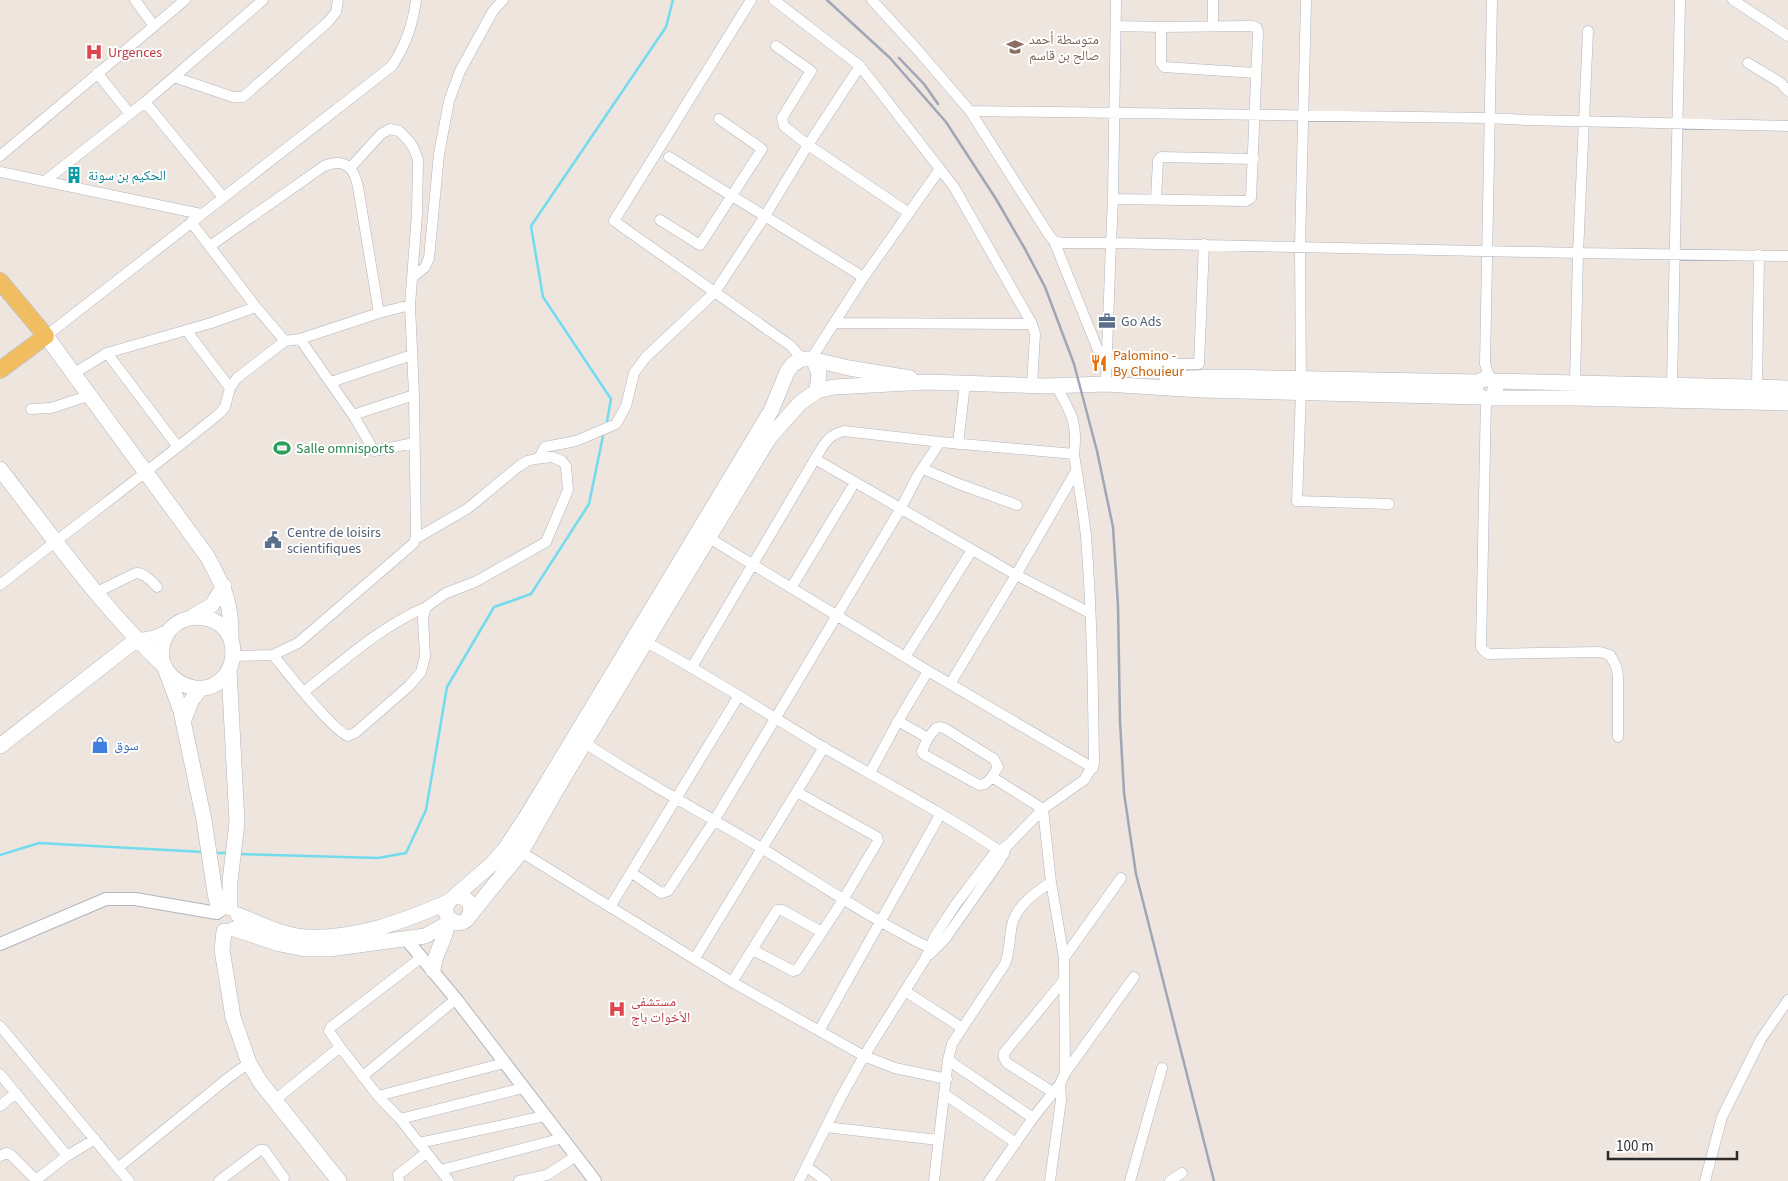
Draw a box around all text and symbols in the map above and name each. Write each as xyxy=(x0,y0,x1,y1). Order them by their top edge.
place label: متوسطة أحمد صالح بن قاسم xyxy=(1029,30,1100,66)
school or university icon: متوسطة أحمد صالح بن قاسم xyxy=(1005,37,1025,57)
hospital icon: Urgences xyxy=(84,42,104,62)
place label: Urgences xyxy=(108,43,162,63)
building icon: الحكيم بن سونة xyxy=(64,165,84,185)
place label: الحكيم بن سونة xyxy=(88,166,166,186)
office icon: Go Ads xyxy=(1097,311,1117,331)
place label: Go Ads xyxy=(1121,312,1161,332)
place label: Palomino - By Chouieur xyxy=(1113,346,1184,382)
restaurant icon: Palomino - By Chouieur xyxy=(1089,353,1109,373)
sports icon: Salle omnisports xyxy=(272,438,292,458)
place label: Salle omnisports xyxy=(296,439,394,459)
place label: Centre de loisirs scientifiques xyxy=(287,523,381,559)
public building icon: Centre de loisirs scientifiques xyxy=(263,530,283,550)
shop icon: سوق xyxy=(90,735,110,755)
place label: سوق xyxy=(114,736,139,756)
place label: مستشفى الأخوات باج xyxy=(631,992,690,1028)
hospital icon: مستشفى الأخوات باج xyxy=(607,999,627,1019)
scale bar xyxy=(1608,1128,1737,1160)
text: 100 m xyxy=(1616,1136,1654,1157)

